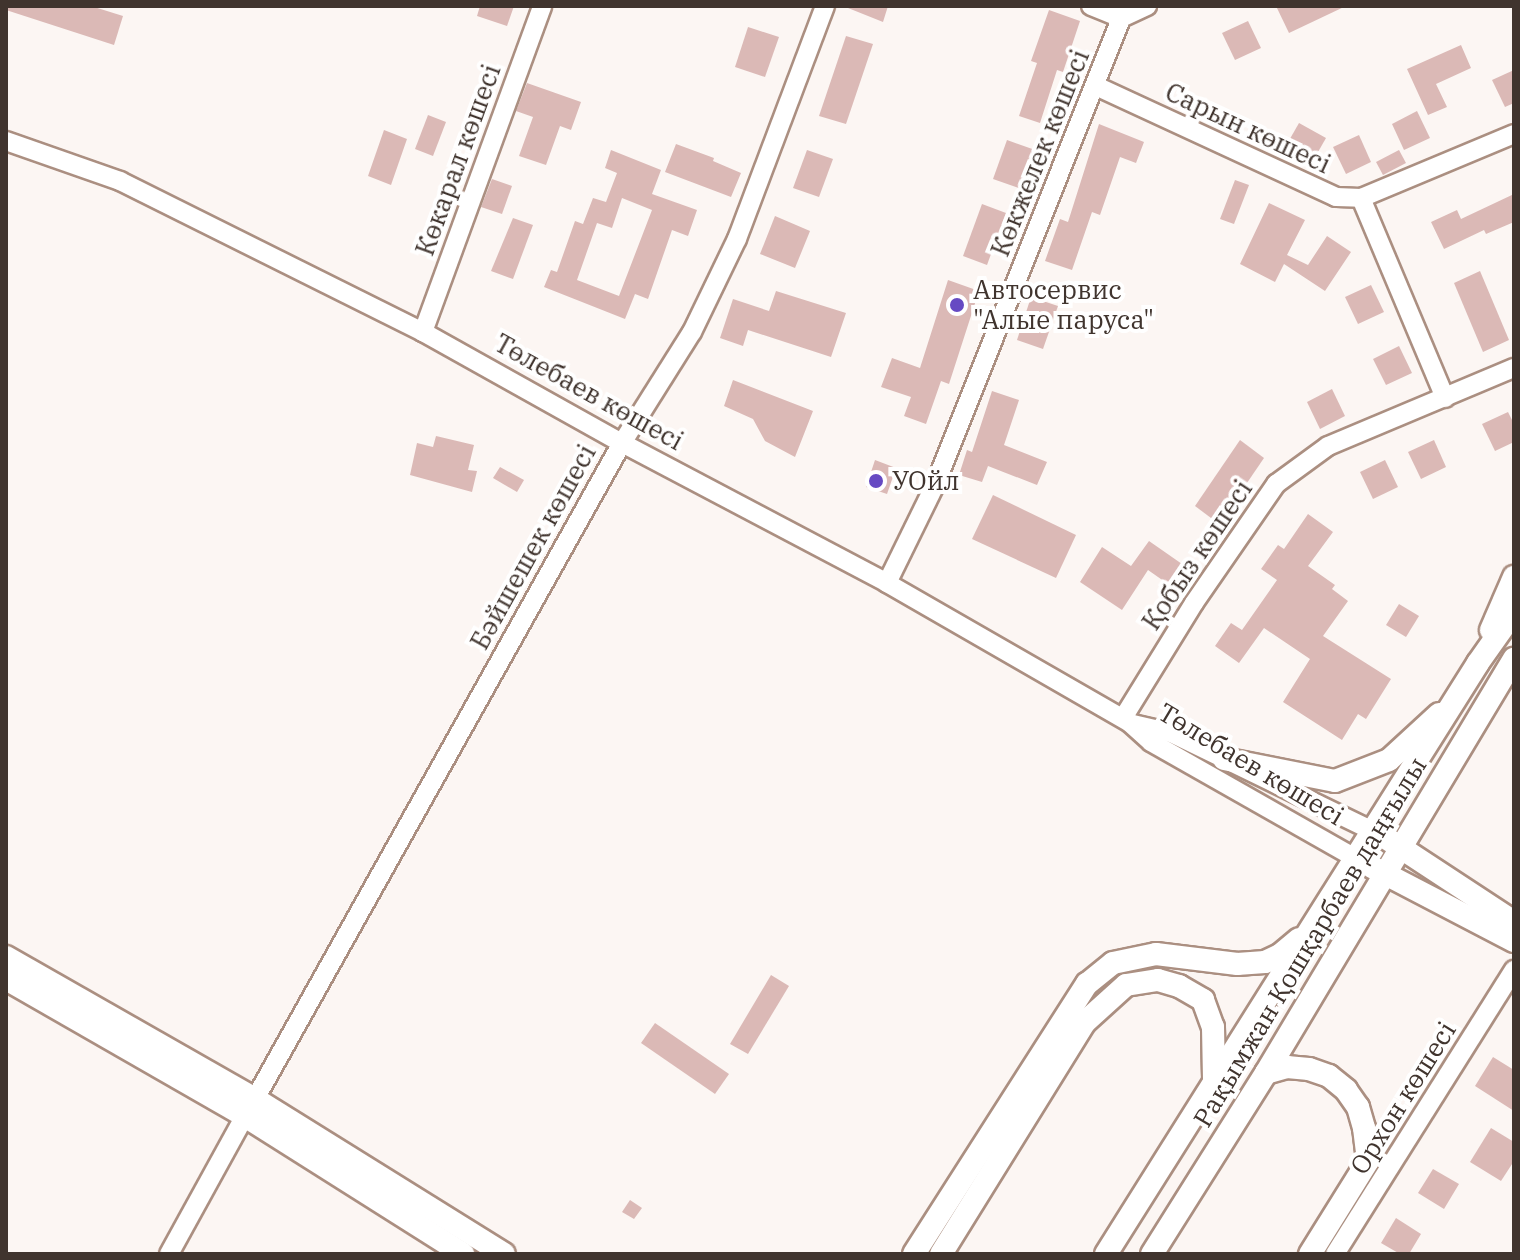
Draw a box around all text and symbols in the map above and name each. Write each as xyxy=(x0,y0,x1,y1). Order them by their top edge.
street label: Көкжелек көшесі xyxy=(984,45,1096,261)
street label: Көкарал көшесі xyxy=(409,60,507,260)
street label: Сарын көшесі xyxy=(1160,76,1336,180)
place label: Автосервис "Алые паруса" xyxy=(973,274,1154,336)
marker: Автосервис "Алые паруса" xyxy=(948,296,966,314)
street label: Төлебаев көшесі xyxy=(489,327,689,457)
street label: Бәйшешек көшесі xyxy=(464,439,602,655)
place label: УОйл xyxy=(892,465,959,497)
marker: УОйл xyxy=(867,472,885,490)
street label: Қобыз көшесі xyxy=(1135,474,1259,636)
street label: Төлебаев көшесі xyxy=(1153,696,1349,832)
street label: Рақымжан Қошқарбаев даңғылы xyxy=(1187,751,1433,1133)
street label: Орхон көшесі xyxy=(1344,1016,1462,1180)

